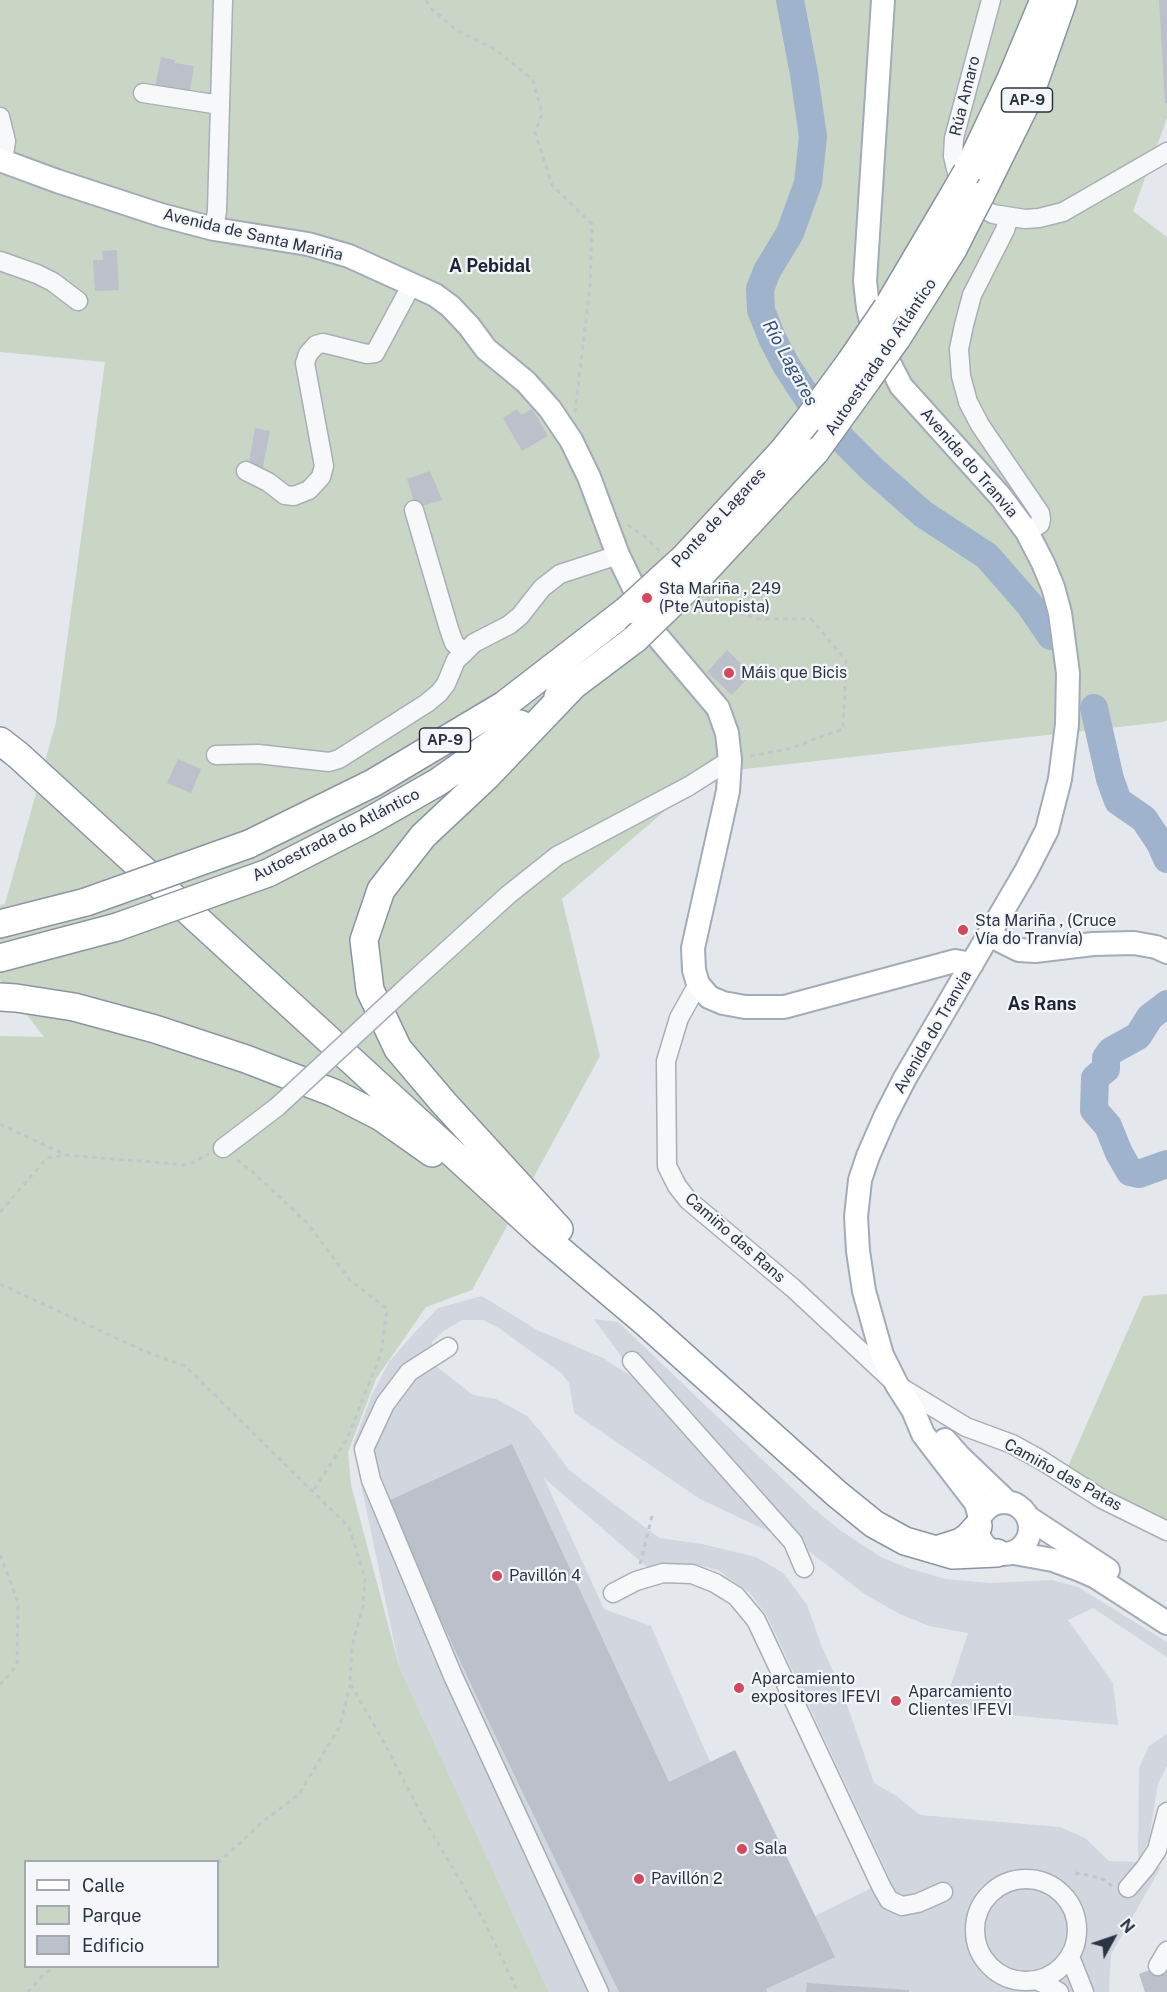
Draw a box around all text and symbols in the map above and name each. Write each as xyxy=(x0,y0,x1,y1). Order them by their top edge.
street label: Rúa Amaro xyxy=(946,54,984,138)
road number: AP-9 xyxy=(1002,88,1052,112)
street label: Avenida de Santa Mariña xyxy=(161,205,345,265)
district label: A Pebidal xyxy=(449,255,531,277)
street label: Autoestrada do Atlántico xyxy=(821,275,941,439)
water label: Río Lagares xyxy=(758,316,822,410)
street label: Avenida do Tranvia xyxy=(916,404,1022,522)
street label: Ponte de Lagares xyxy=(668,464,770,572)
place label: Sta Mariña , 249 (Pte Autopista) xyxy=(659,579,781,617)
marker: Sta Mariña , 249 (Pte Autopista) xyxy=(640,591,654,605)
place label: Máis que Bicis xyxy=(741,663,847,683)
marker: Máis que Bicis xyxy=(722,666,736,680)
road number: AP-9 xyxy=(420,728,470,752)
street label: Autoestrada do Atlántico xyxy=(249,784,423,886)
place label: Sta Mariña , (Cruce Vía do Tranvía) xyxy=(975,911,1116,949)
marker: Sta Mariña , (Cruce Vía do Tranvía) xyxy=(956,923,970,937)
street label: Avenida do Tranvia xyxy=(890,967,976,1097)
district label: As Rans xyxy=(1008,993,1076,1015)
street label: Camiño das Rans xyxy=(681,1189,789,1287)
street label: Camiño das Patas xyxy=(1001,1435,1125,1515)
place label: Pavillón 4 xyxy=(509,1566,581,1586)
marker: Pavillón 4 xyxy=(490,1569,504,1583)
place label: Aparcamiento expositores IFEVI xyxy=(751,1669,881,1707)
marker: Aparcamiento expositores IFEVI xyxy=(732,1681,746,1695)
place label: Aparcamiento Clientes IFEVI xyxy=(908,1682,1012,1720)
marker: Aparcamiento Clientes IFEVI xyxy=(889,1694,903,1708)
place label: Sala xyxy=(754,1839,787,1859)
marker: Sala xyxy=(735,1842,749,1856)
legend xyxy=(24,1860,219,1968)
place label: Pavillón 2 xyxy=(651,1869,723,1889)
marker: Pavillón 2 xyxy=(632,1872,646,1886)
text: Calle xyxy=(82,1875,125,1896)
text: Parque xyxy=(82,1905,142,1926)
north arrow xyxy=(1083,1908,1143,1968)
text: N xyxy=(1116,1915,1138,1937)
text: Edificio xyxy=(82,1935,144,1956)

